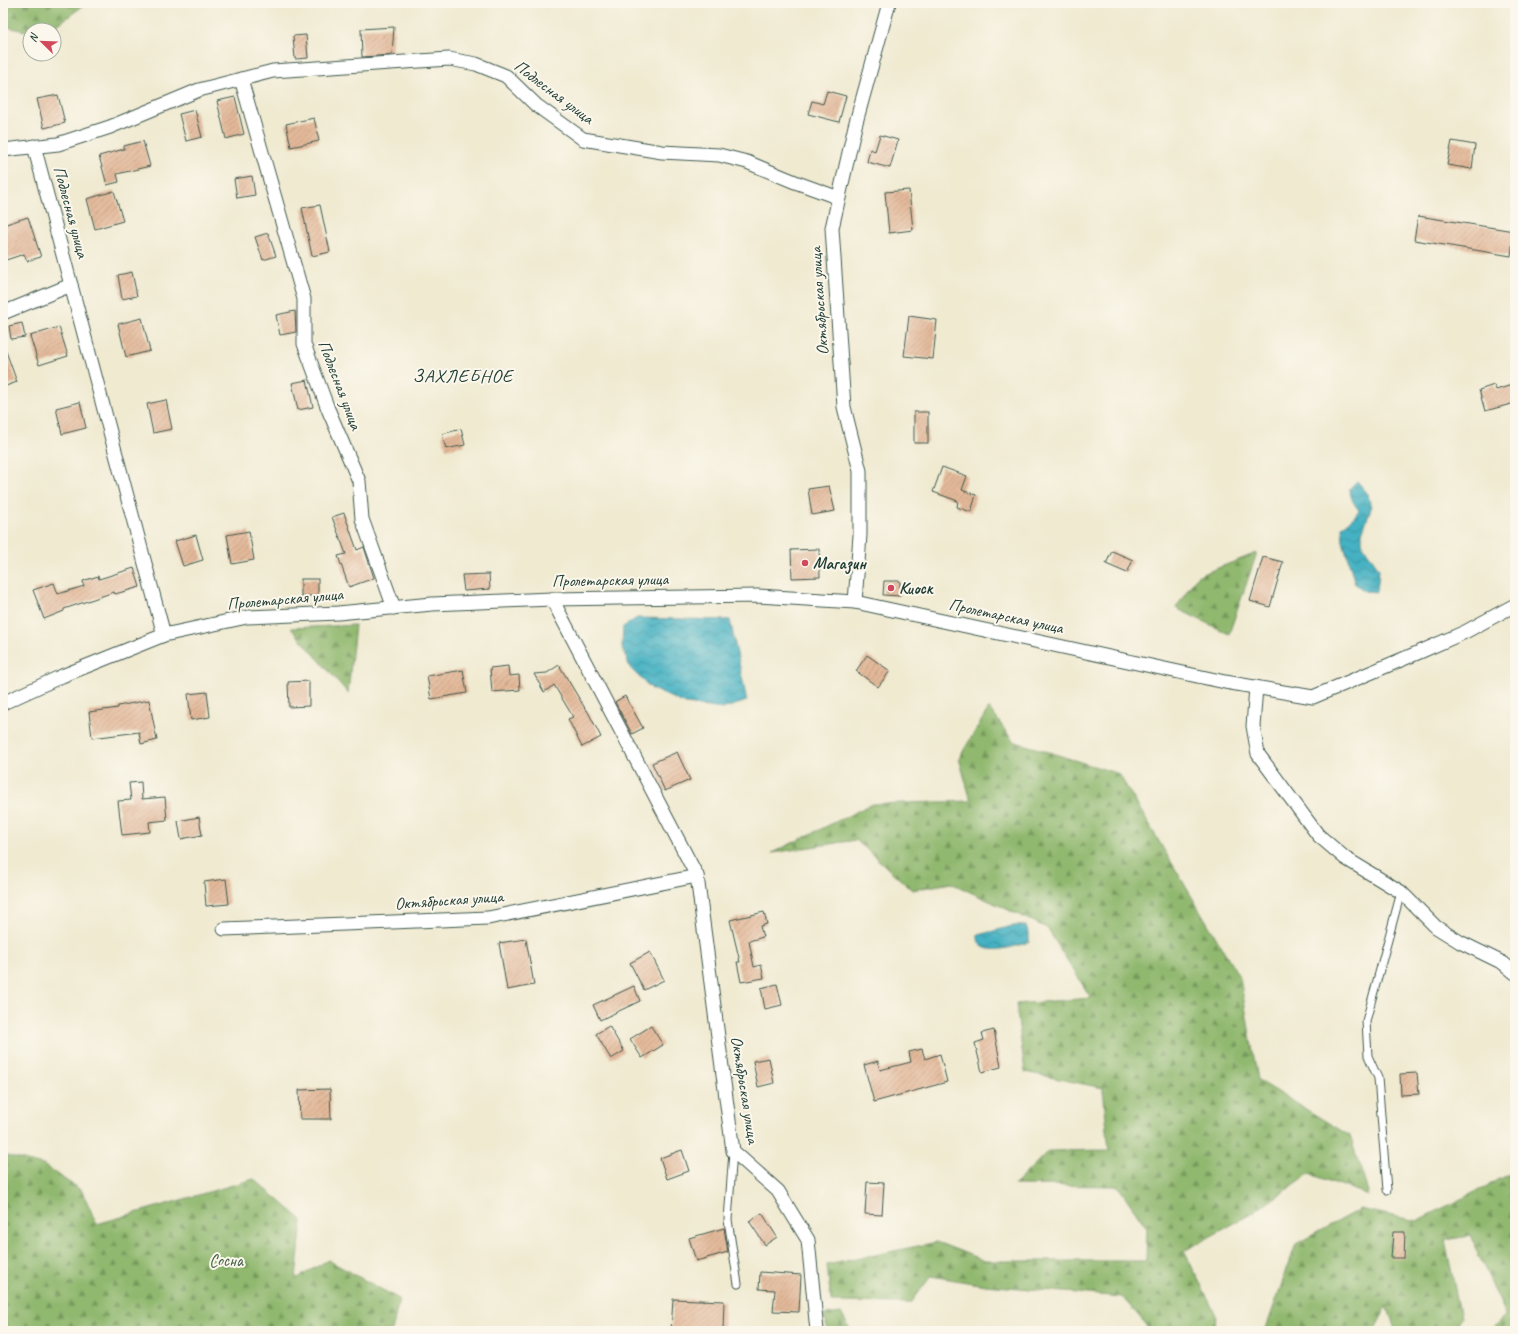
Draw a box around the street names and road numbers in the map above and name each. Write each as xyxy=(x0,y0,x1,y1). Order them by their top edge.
street label: Подлесная улица xyxy=(510,55,599,130)
street label: Подлесная улица xyxy=(49,164,94,262)
street label: Октябрьская улица xyxy=(805,244,833,356)
street label: Подлесная улица xyxy=(313,337,367,434)
street label: Пролетарская улица xyxy=(552,568,669,592)
street label: Пролетарская улица xyxy=(226,583,345,615)
street label: Пролетарская улица xyxy=(947,594,1066,639)
street label: Октябрьская улица xyxy=(394,886,506,914)
street label: Октябрьская улица xyxy=(726,1035,764,1147)

